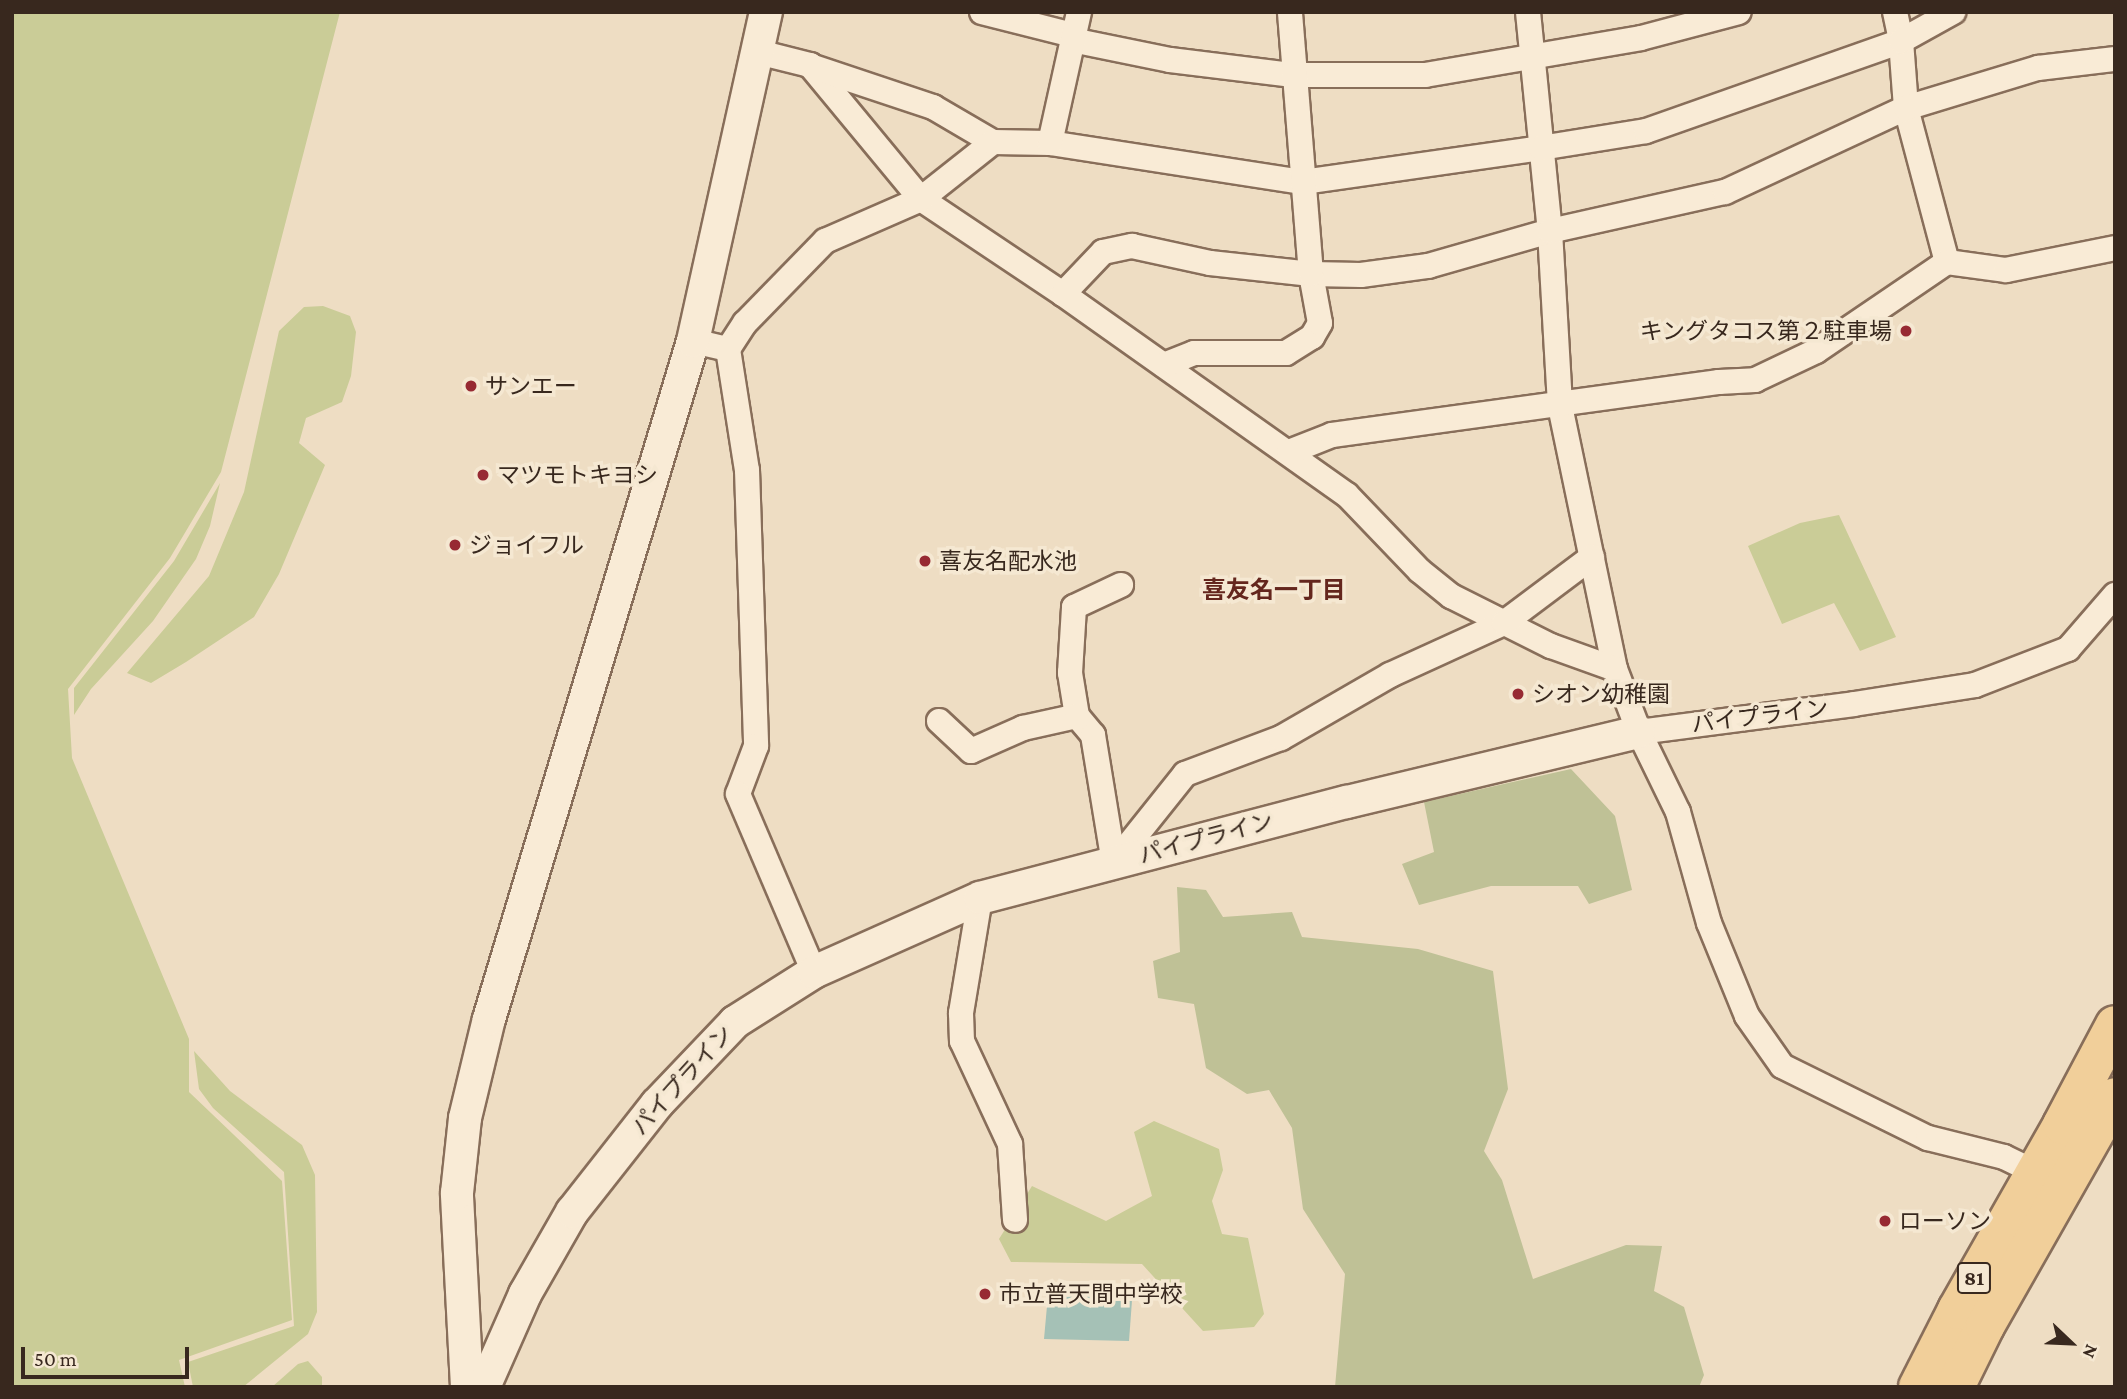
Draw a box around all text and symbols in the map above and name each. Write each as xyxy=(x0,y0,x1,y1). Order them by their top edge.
place label: キングタコス第２駐車場 xyxy=(1639,317,1892,345)
marker: キングタコス第２駐車場 xyxy=(1898,323,1914,339)
place label: サンエー xyxy=(485,372,577,400)
marker: サンエー xyxy=(463,378,479,394)
place label: マツモトキヨシ xyxy=(497,461,658,489)
marker: マツモトキヨシ xyxy=(475,467,491,483)
place label: ジョイフル xyxy=(469,531,584,559)
marker: ジョイフル xyxy=(447,537,463,553)
place label: 喜友名配水池 xyxy=(939,547,1077,575)
marker: 喜友名配水池 xyxy=(917,553,933,569)
district label: 喜友名一丁目 xyxy=(1202,576,1346,604)
place label: シオン幼稚園 xyxy=(1532,680,1670,708)
marker: シオン幼稚園 xyxy=(1510,686,1526,702)
street label: パイプライン xyxy=(1690,694,1830,738)
street label: パイプライン xyxy=(1136,807,1276,869)
street label: パイプライン xyxy=(626,1019,738,1141)
place label: ローソン xyxy=(1899,1207,1991,1235)
marker: ローソン xyxy=(1877,1213,1893,1229)
road number: 81 xyxy=(1956,1260,1992,1296)
place label: 市立普天間中学校 xyxy=(999,1280,1183,1308)
marker: 市立普天間中学校 xyxy=(977,1286,993,1302)
north arrow xyxy=(2036,1308,2106,1378)
scale bar xyxy=(24,1332,192,1376)
text: N xyxy=(2079,1341,2103,1361)
text: 50 m xyxy=(34,1347,77,1371)

